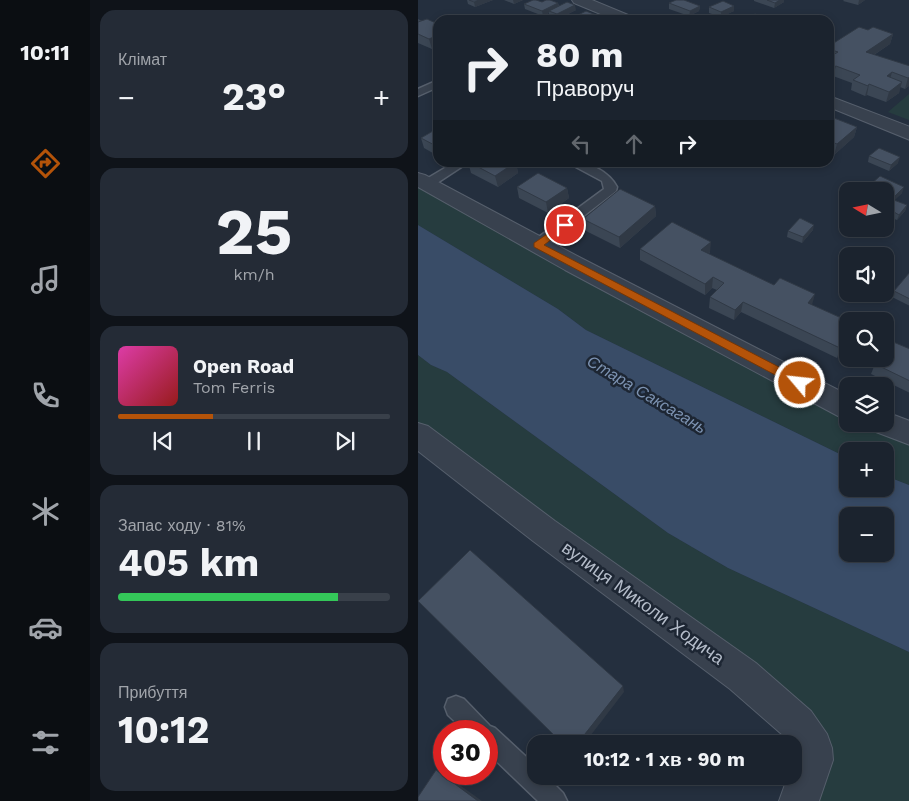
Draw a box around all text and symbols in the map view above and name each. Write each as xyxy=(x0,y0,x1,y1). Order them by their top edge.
text: 80 m xyxy=(536,34,623,76)
icon: right xyxy=(453,35,518,100)
text: 10:11 xyxy=(20,40,70,65)
text: Клімат xyxy=(118,50,167,69)
text: 23° xyxy=(222,75,286,119)
text: Праворуч xyxy=(536,76,634,101)
text: − xyxy=(118,81,135,114)
text: + xyxy=(373,81,390,114)
icon: left xyxy=(567,130,595,158)
icon: ahead xyxy=(620,130,648,158)
icon: right xyxy=(673,130,701,158)
icon: directions xyxy=(28,146,63,181)
north arrow xyxy=(839,182,894,238)
map controls xyxy=(839,182,894,562)
text: 25 xyxy=(216,194,292,270)
pin xyxy=(544,204,586,246)
icon: arrive xyxy=(551,211,579,239)
button: sound xyxy=(839,247,894,302)
icon: music xyxy=(28,262,63,297)
text: km/h xyxy=(233,265,275,284)
button: search xyxy=(839,312,894,367)
water label: Стара Саксагань xyxy=(584,351,710,437)
text: Open Road xyxy=(193,355,294,378)
position arrow xyxy=(773,356,825,408)
button: layers xyxy=(839,377,894,432)
icon: phone xyxy=(28,378,63,413)
text: Tom Ferris xyxy=(193,378,275,397)
icon: previous xyxy=(149,427,177,455)
icon: pause xyxy=(240,427,268,455)
icon: next xyxy=(331,427,359,455)
button: + xyxy=(839,442,894,497)
icon: climate xyxy=(28,494,63,529)
button: − xyxy=(839,507,894,562)
text: Запас ходу · 81% xyxy=(118,516,246,535)
street label: вулиця Миколи Ходича xyxy=(558,537,729,669)
text: 405 km xyxy=(118,541,259,585)
icon: car xyxy=(28,610,63,645)
text: Прибуття xyxy=(118,683,187,702)
text: 10:12 xyxy=(118,708,209,752)
speed limit sign: 30 xyxy=(433,720,498,785)
icon: filters xyxy=(28,725,63,760)
text: 10:12 · 1 хв · 90 m xyxy=(584,748,745,771)

